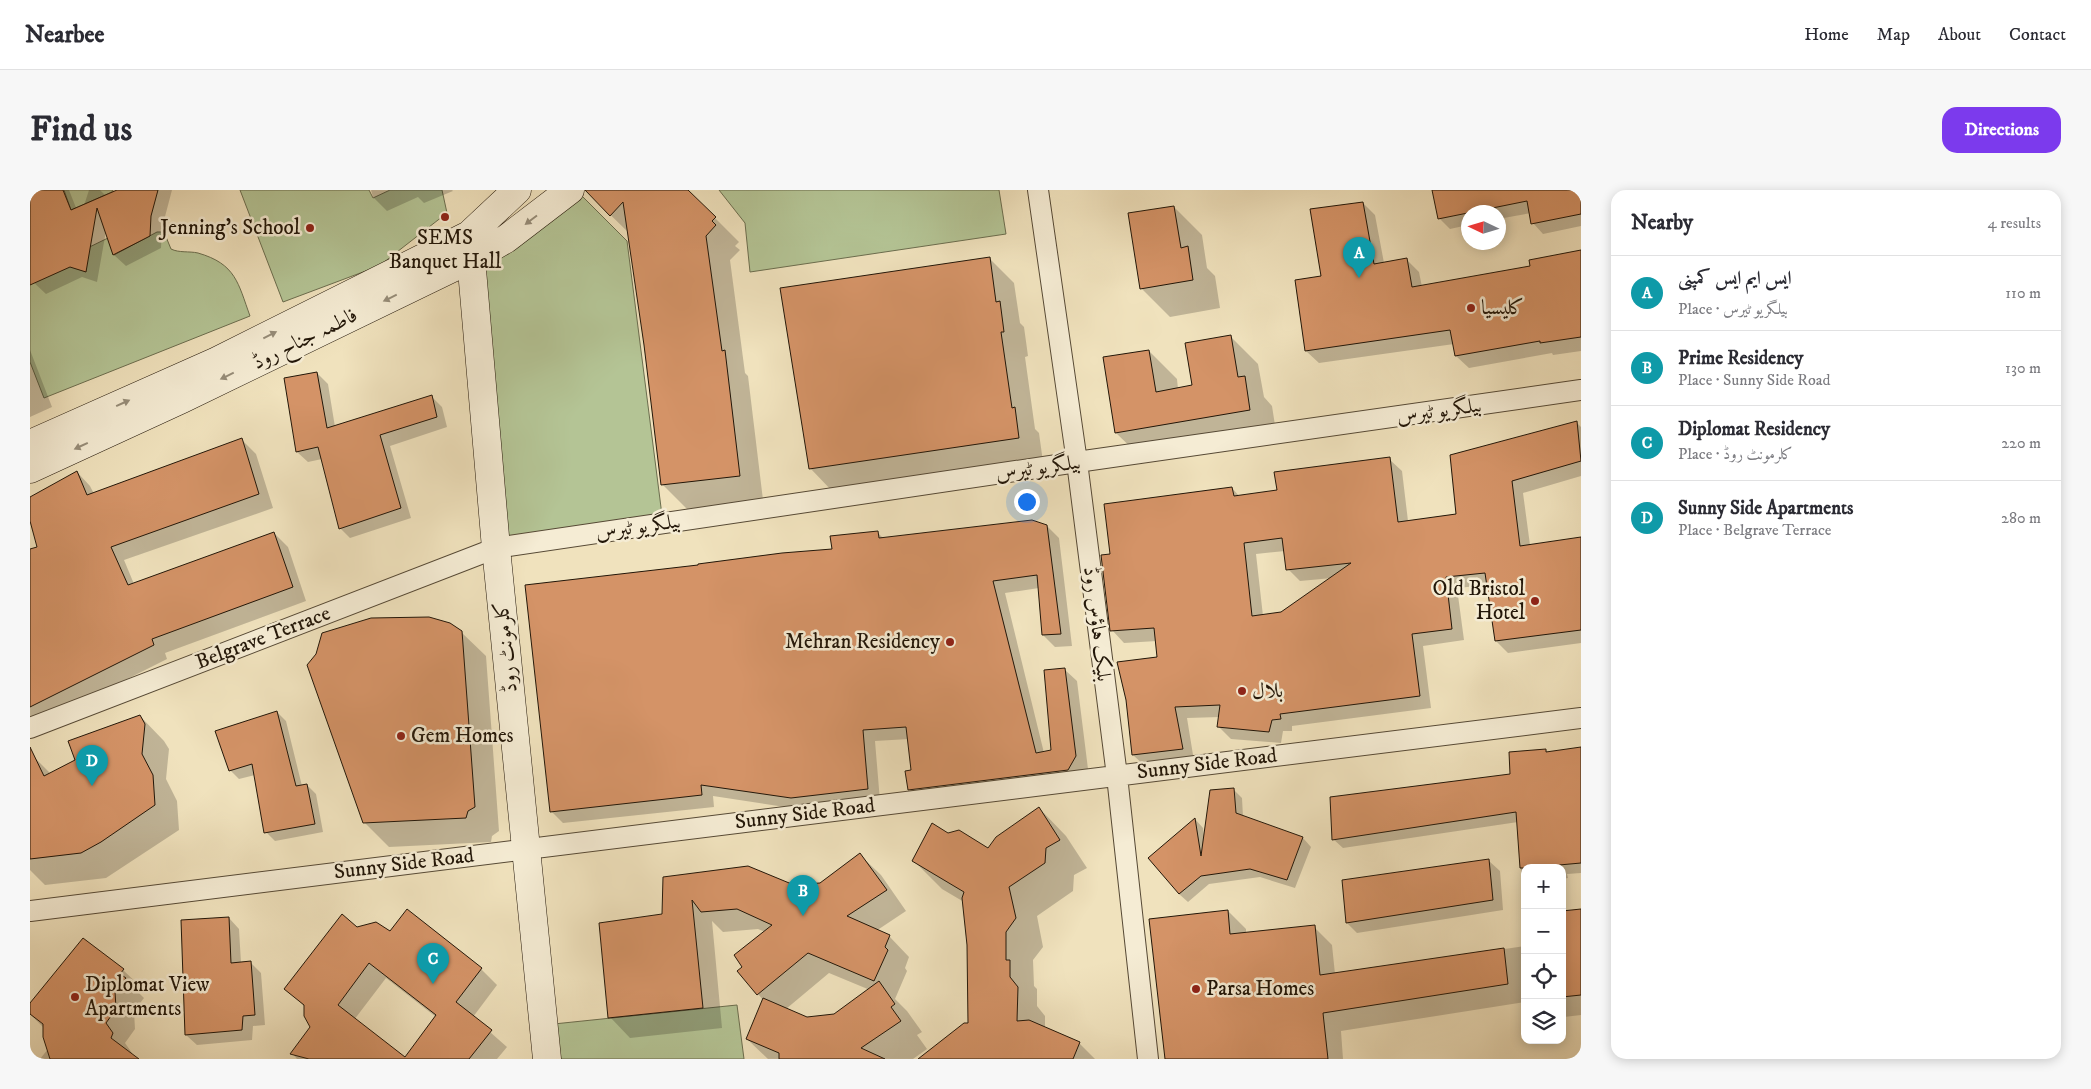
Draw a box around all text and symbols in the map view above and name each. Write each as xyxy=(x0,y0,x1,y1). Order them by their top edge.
text: Nearbee xyxy=(25,20,104,50)
text: Home xyxy=(1804,24,1849,46)
text: Map xyxy=(1877,24,1910,46)
text: About xyxy=(1938,24,1981,46)
text: Contact xyxy=(2009,24,2066,46)
button: Directions xyxy=(1942,107,2061,153)
text: Find us xyxy=(30,108,132,152)
north arrow xyxy=(1461,205,1506,250)
text: Nearby xyxy=(1631,210,1693,236)
marker: SEMS Banquet Hall xyxy=(439,211,451,223)
text: 4 results xyxy=(1988,213,2041,233)
one-way arrow xyxy=(525,214,538,225)
place label: Jenning's School xyxy=(158,215,301,241)
marker: Jenning's School xyxy=(304,222,316,234)
place label: SEMS Banquet Hall xyxy=(389,225,502,275)
pin: A xyxy=(1343,237,1375,278)
text: ایس ایم ایس کمپنی xyxy=(1678,267,1792,290)
text: A xyxy=(1642,283,1652,303)
text: 110 m xyxy=(2005,283,2041,303)
one-way arrow xyxy=(382,294,397,302)
place label: کلیسیا xyxy=(1481,295,1524,321)
text: Place · بیلگریو ٹیرس xyxy=(1678,299,1788,319)
street label: فاطمہ جناح روڈ xyxy=(248,302,364,380)
marker: کلیسیا xyxy=(1465,302,1477,314)
one-way arrow xyxy=(263,331,277,339)
text: Prime Residency xyxy=(1678,347,1803,370)
text: B xyxy=(1642,358,1652,378)
text: 130 m xyxy=(2005,358,2041,378)
text: Place · Sunny Side Road xyxy=(1678,370,1830,390)
one-way arrow xyxy=(220,372,235,380)
street label: بیلگریو ٹیرس xyxy=(1395,391,1483,430)
one-way arrow xyxy=(116,399,130,407)
text: Diplomat Residency xyxy=(1678,418,1830,441)
text: C xyxy=(1642,433,1652,453)
text: 220 m xyxy=(2001,433,2041,453)
one-way arrow xyxy=(73,441,88,450)
text: Place · کلرمونٹ روڈ xyxy=(1678,444,1793,464)
street label: بیلگریو ٹیرس xyxy=(994,448,1082,487)
your location xyxy=(1014,489,1040,515)
text: Sunny Side Apartments xyxy=(1678,497,1853,520)
street label: بیلگریو ٹیرس xyxy=(594,507,682,546)
text: D xyxy=(1641,508,1653,528)
text: 280 m xyxy=(2001,508,2041,528)
text: Place · Belgrave Terrace xyxy=(1678,520,1831,540)
street label: بلیک ہاؤس روڈ xyxy=(1077,565,1117,683)
place label: Old Bristol Hotel xyxy=(1432,576,1526,626)
marker: Old Bristol Hotel xyxy=(1529,595,1541,607)
street label: Belgrave Terrace xyxy=(192,600,334,676)
street label: کلرمونٹ روڈ xyxy=(488,600,524,694)
place label: Mehran Residency xyxy=(785,629,941,655)
marker: Mehran Residency xyxy=(944,636,956,648)
place label: بلال xyxy=(1252,678,1283,704)
marker: بلال xyxy=(1236,685,1248,697)
place label: Gem Homes xyxy=(411,723,514,749)
marker: Gem Homes xyxy=(395,730,407,742)
street label: Sunny Side Road xyxy=(1135,742,1279,785)
pin: D xyxy=(76,745,108,786)
street label: Sunny Side Road xyxy=(733,792,877,835)
street label: Sunny Side Road xyxy=(332,842,476,885)
map controls xyxy=(1521,864,1566,1044)
button: + xyxy=(1521,864,1566,909)
pin: B xyxy=(787,875,819,916)
button: − xyxy=(1521,909,1566,954)
pin: C xyxy=(417,943,449,984)
button: locate xyxy=(1521,954,1566,999)
place label: Diplomat View Apartments xyxy=(85,972,210,1022)
place label: Parsa Homes xyxy=(1206,976,1314,1002)
marker: Parsa Homes xyxy=(1190,983,1202,995)
marker: Diplomat View Apartments xyxy=(69,991,81,1003)
button: layers xyxy=(1521,999,1566,1044)

